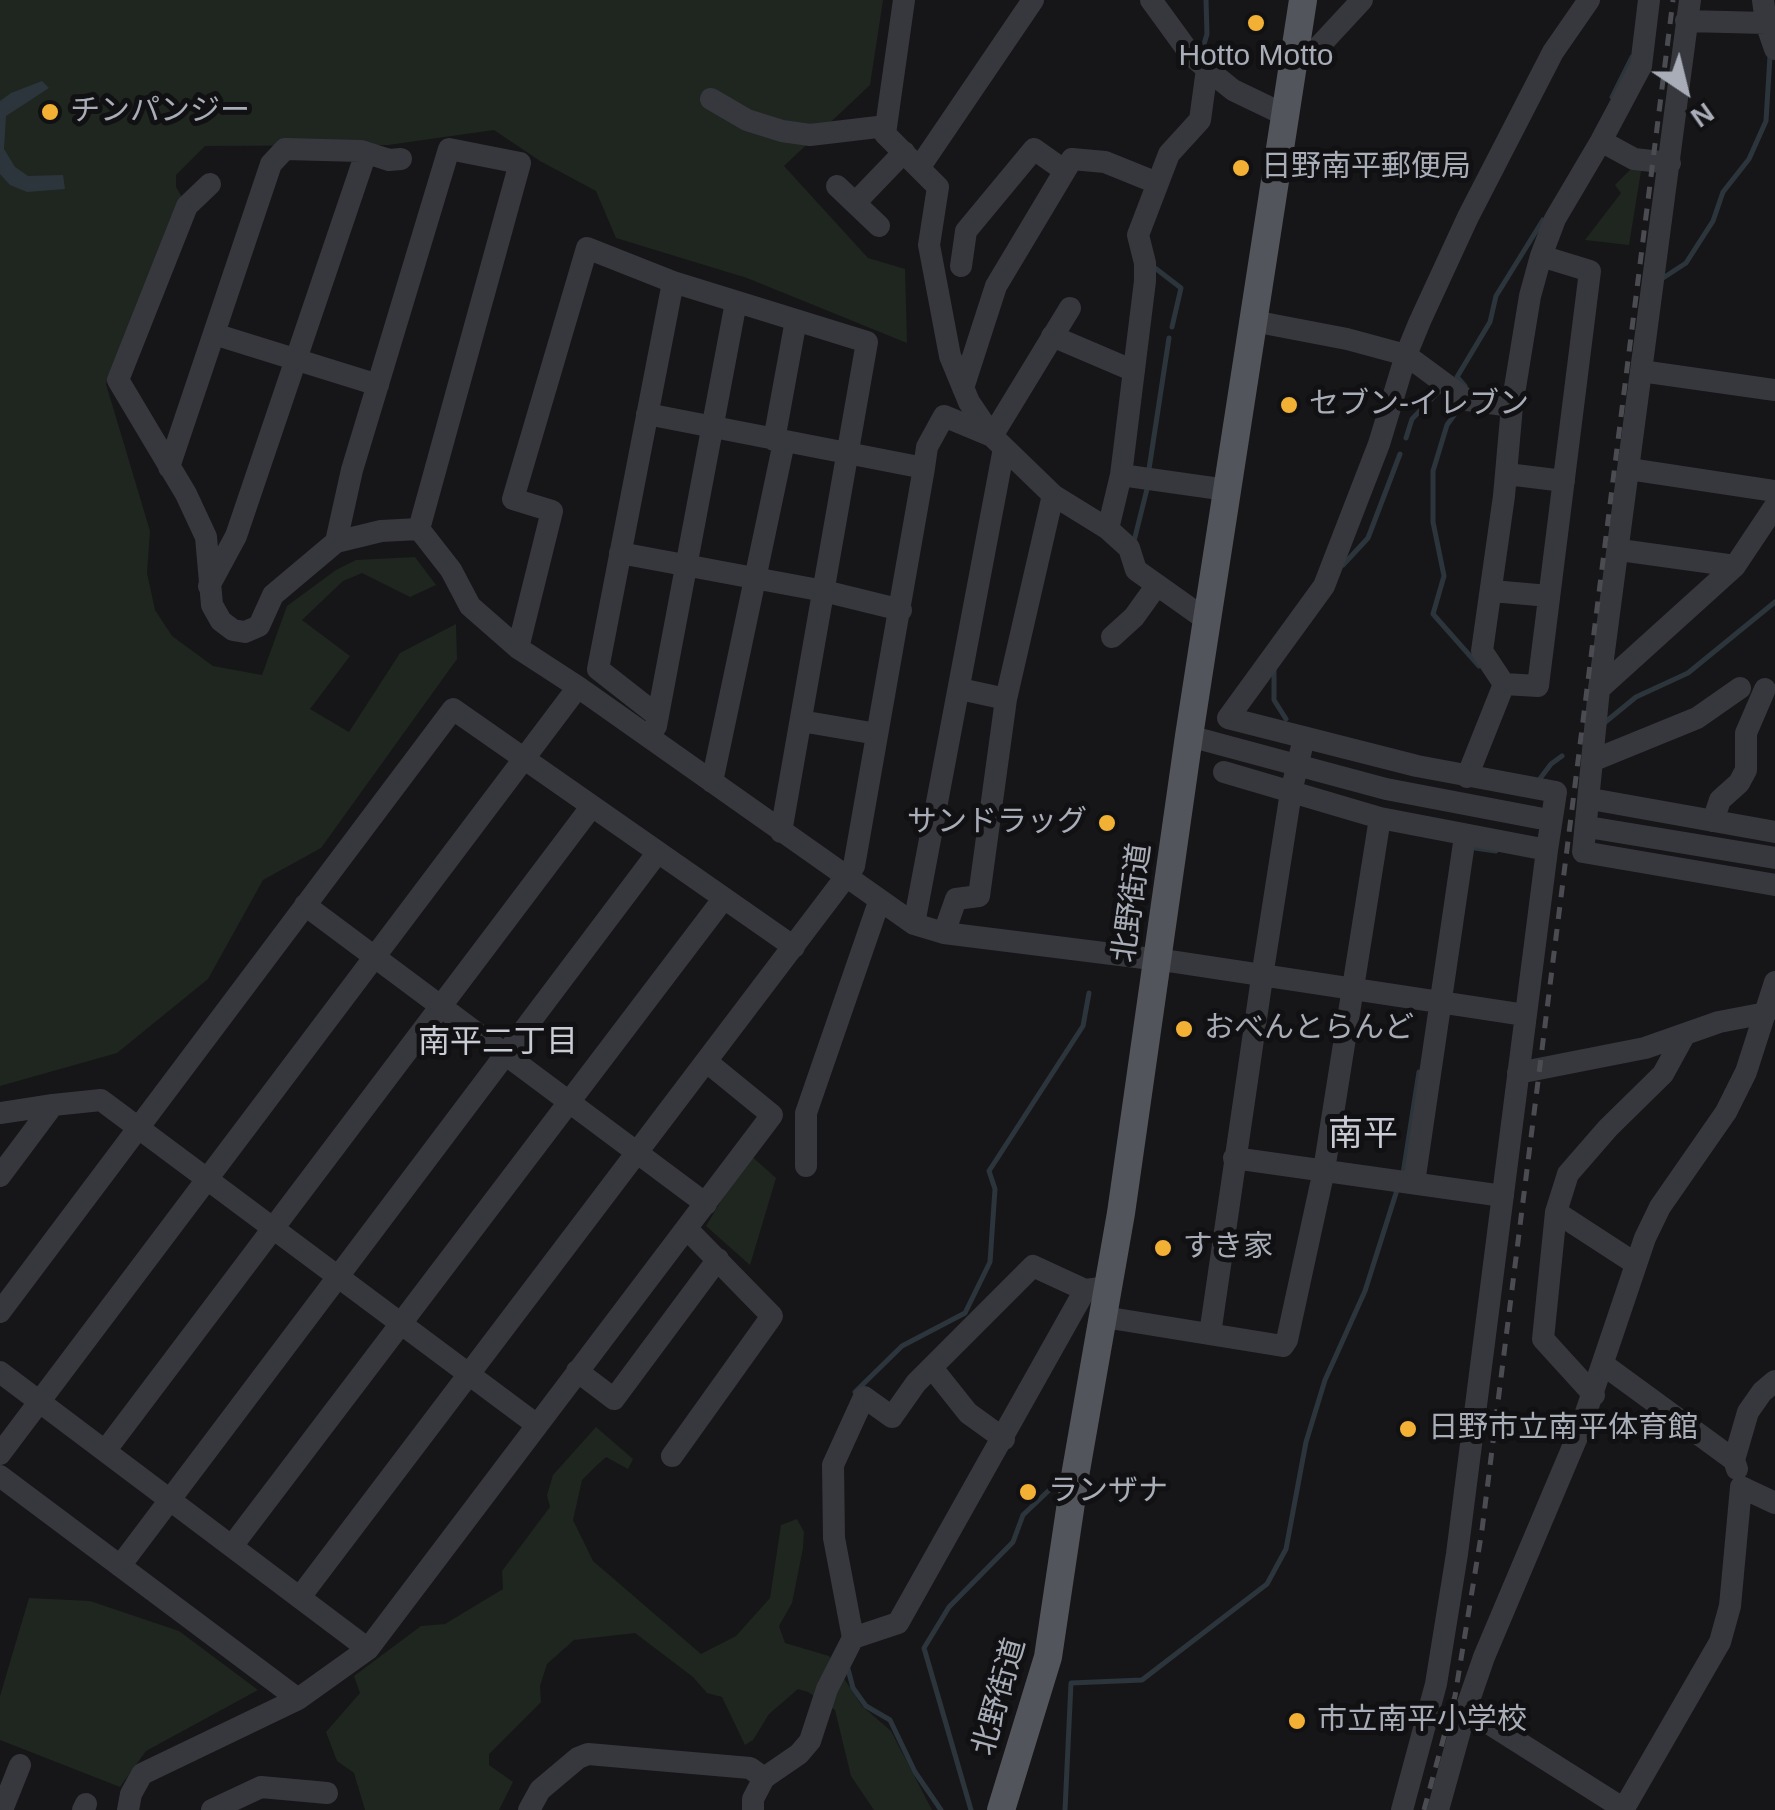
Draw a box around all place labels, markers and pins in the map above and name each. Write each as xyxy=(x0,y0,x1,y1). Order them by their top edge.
marker: Hotto Motto xyxy=(1245,12,1267,34)
place label: Hotto Motto xyxy=(1178,39,1334,75)
place label: チンパンジー xyxy=(70,94,250,130)
marker: チンパンジー xyxy=(39,101,61,123)
place label: 日野南平郵便局 xyxy=(1261,150,1471,186)
marker: 日野南平郵便局 xyxy=(1230,157,1252,179)
place label: セブン-イレブン xyxy=(1309,387,1529,423)
marker: セブン-イレブン xyxy=(1278,394,1300,416)
place label: サンドラッグ xyxy=(907,805,1087,841)
marker: サンドラッグ xyxy=(1096,812,1118,834)
place label: おべんとらんど xyxy=(1204,1011,1414,1047)
marker: おべんとらんど xyxy=(1173,1018,1195,1040)
place label: すき家 xyxy=(1183,1230,1273,1266)
marker: すき家 xyxy=(1152,1237,1174,1259)
place label: 日野市立南平体育館 xyxy=(1428,1411,1698,1447)
marker: 日野市立南平体育館 xyxy=(1397,1418,1419,1440)
place label: ランザナ xyxy=(1048,1474,1168,1510)
marker: ランザナ xyxy=(1017,1481,1039,1503)
place label: 市立南平小学校 xyxy=(1317,1703,1527,1739)
marker: 市立南平小学校 xyxy=(1286,1710,1308,1732)

